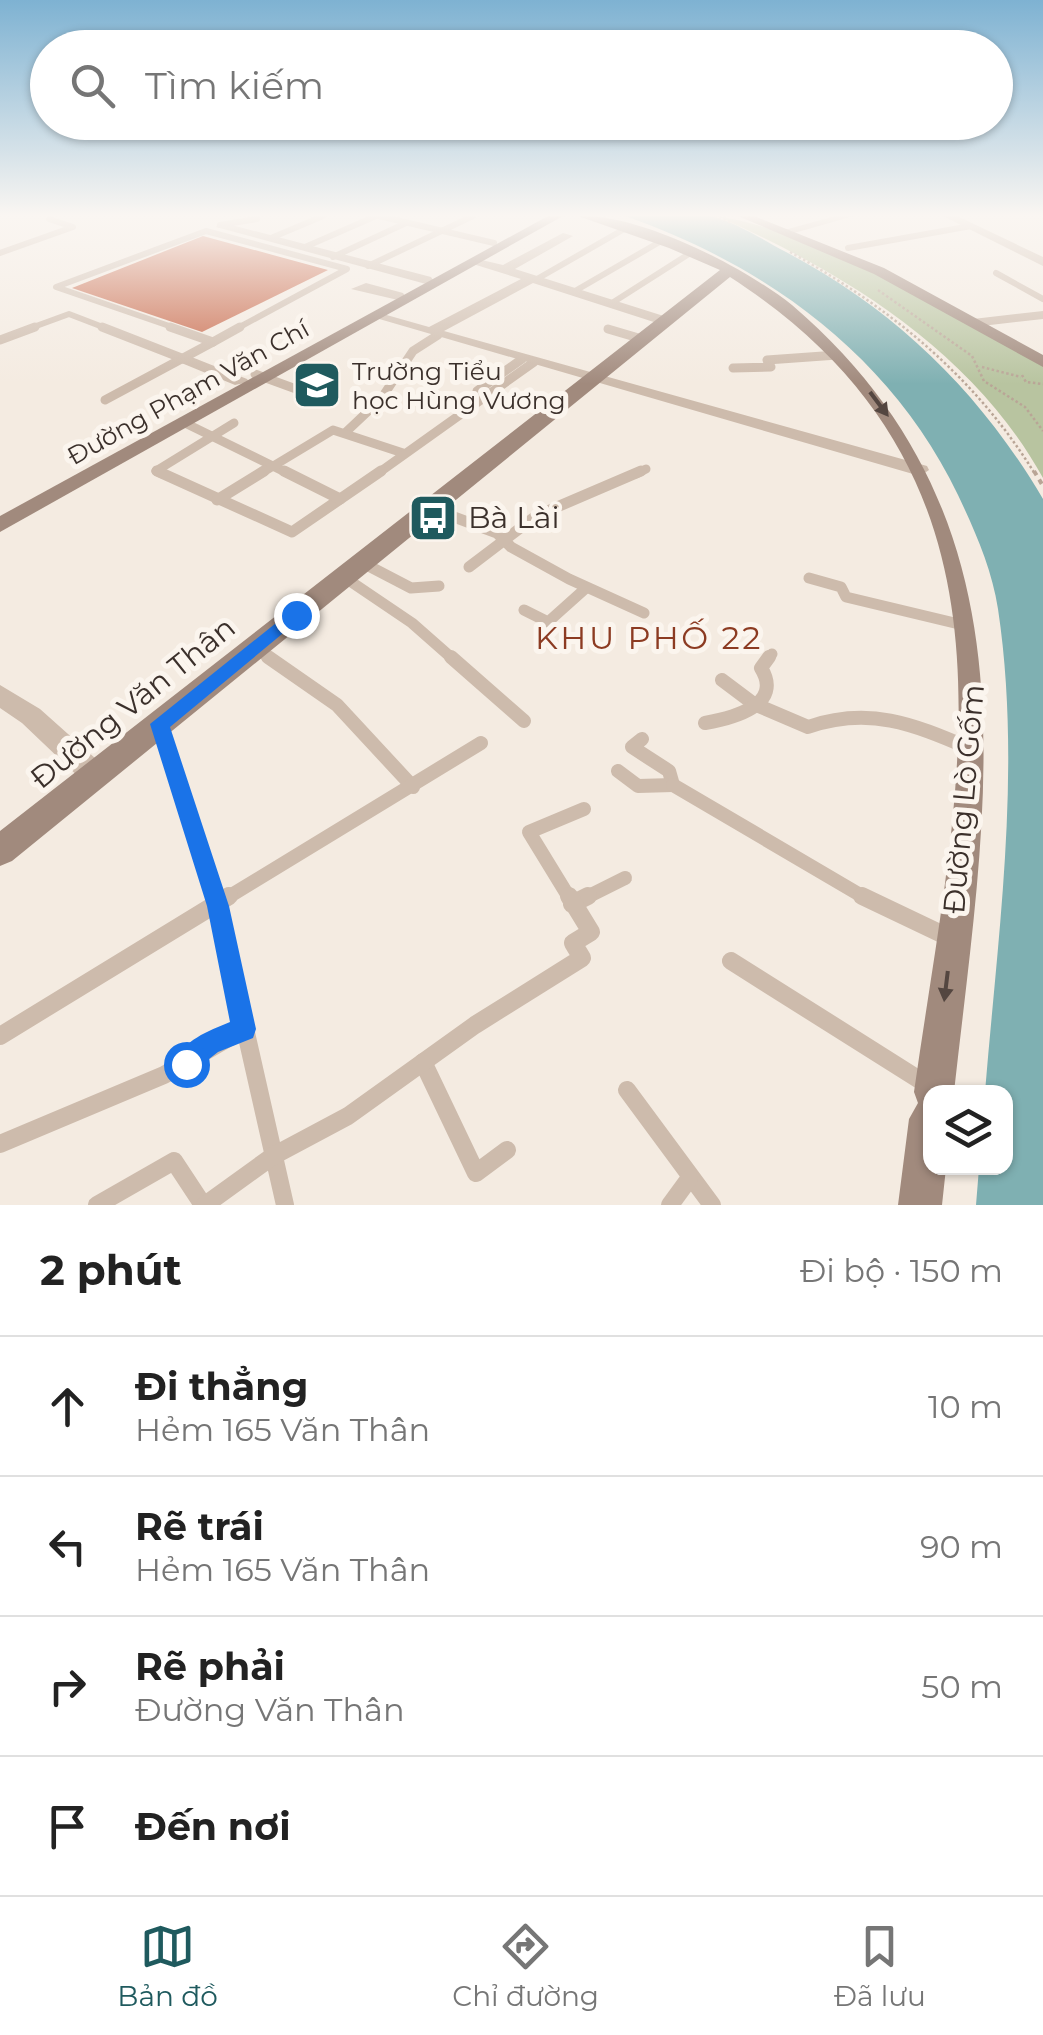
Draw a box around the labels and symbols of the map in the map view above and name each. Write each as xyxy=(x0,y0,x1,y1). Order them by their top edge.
street label: Đường Phạm Văn Chí xyxy=(62,312,315,471)
place label: Trường Tiểu học Hùng Vương xyxy=(352,356,566,415)
school or university icon: Trường Tiểu học Hùng Vương xyxy=(291,359,343,411)
one-way arrow xyxy=(868,391,888,417)
bus stop icon: Bà Lài xyxy=(407,492,459,544)
place label: Bà Lài xyxy=(468,499,560,536)
route end xyxy=(274,593,320,639)
street label: Đường Văn Thân xyxy=(23,609,243,797)
district label: KHU PHỐ 22 xyxy=(535,618,763,657)
street label: Đường Lò Gốm xyxy=(935,683,992,915)
one-way arrow xyxy=(938,971,954,1002)
route start xyxy=(164,1042,210,1088)

